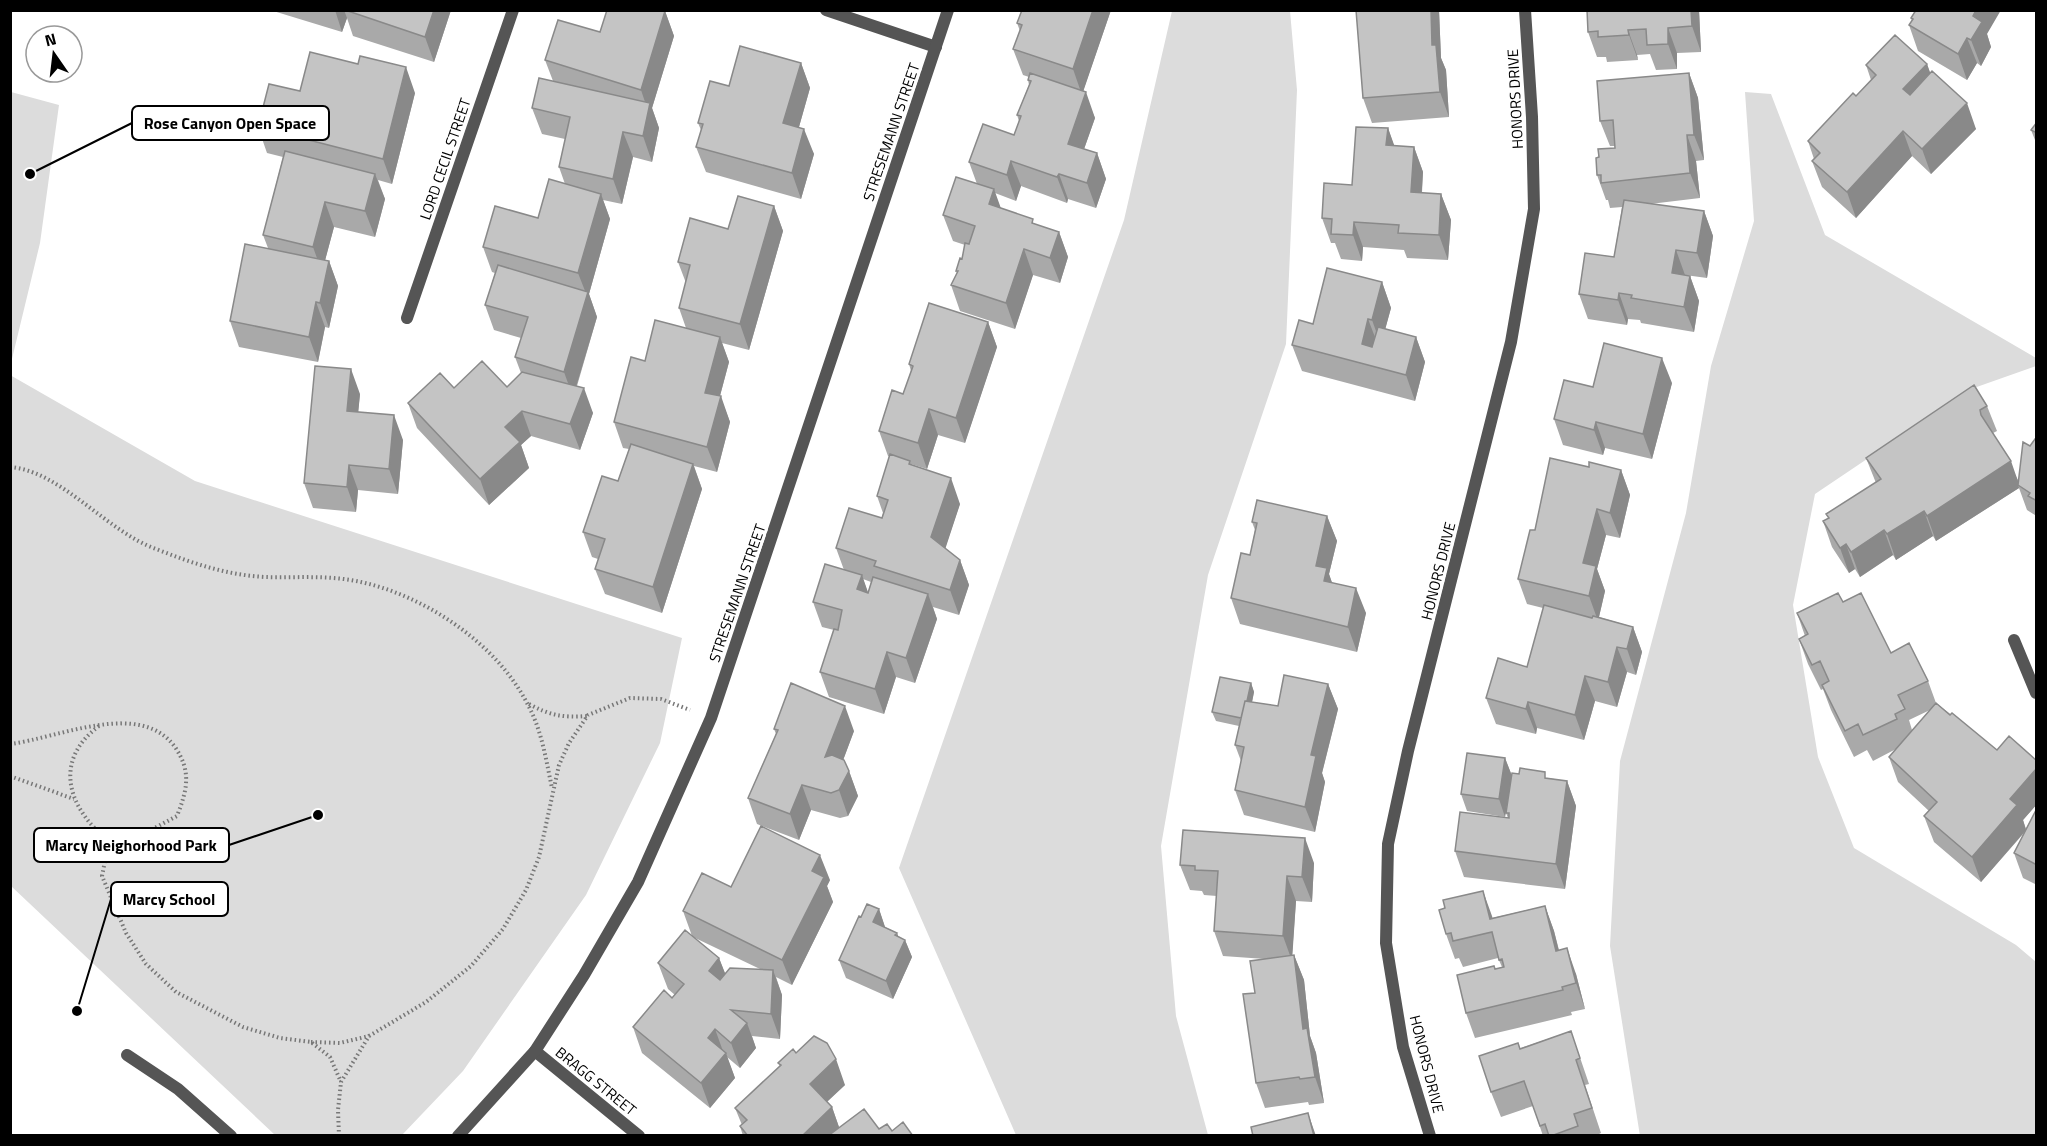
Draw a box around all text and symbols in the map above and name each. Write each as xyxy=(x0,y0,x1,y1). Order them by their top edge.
north arrow xyxy=(24,24,84,84)
text: N xyxy=(42,26,59,52)
street label: HONORS DRIVE xyxy=(1501,48,1529,150)
street label: STRESEMANN STREET xyxy=(857,60,925,204)
street label: LORD CECIL STREET xyxy=(413,95,477,223)
callout: Rose Canyon Open Space xyxy=(132,106,329,140)
text: Rose Canyon Open Space xyxy=(144,111,316,135)
street label: HONORS DRIVE xyxy=(1415,520,1461,622)
street label: STRESEMANN STREET xyxy=(703,521,771,665)
callout: Marcy Neighorhood Park xyxy=(34,828,229,862)
text: Marcy Neighorhood Park xyxy=(45,833,218,857)
callout: Marcy School xyxy=(111,882,228,916)
text: Marcy School xyxy=(123,887,215,911)
street label: HONORS DRIVE xyxy=(1404,1013,1450,1115)
street label: BRAGG STREET xyxy=(550,1041,642,1121)

